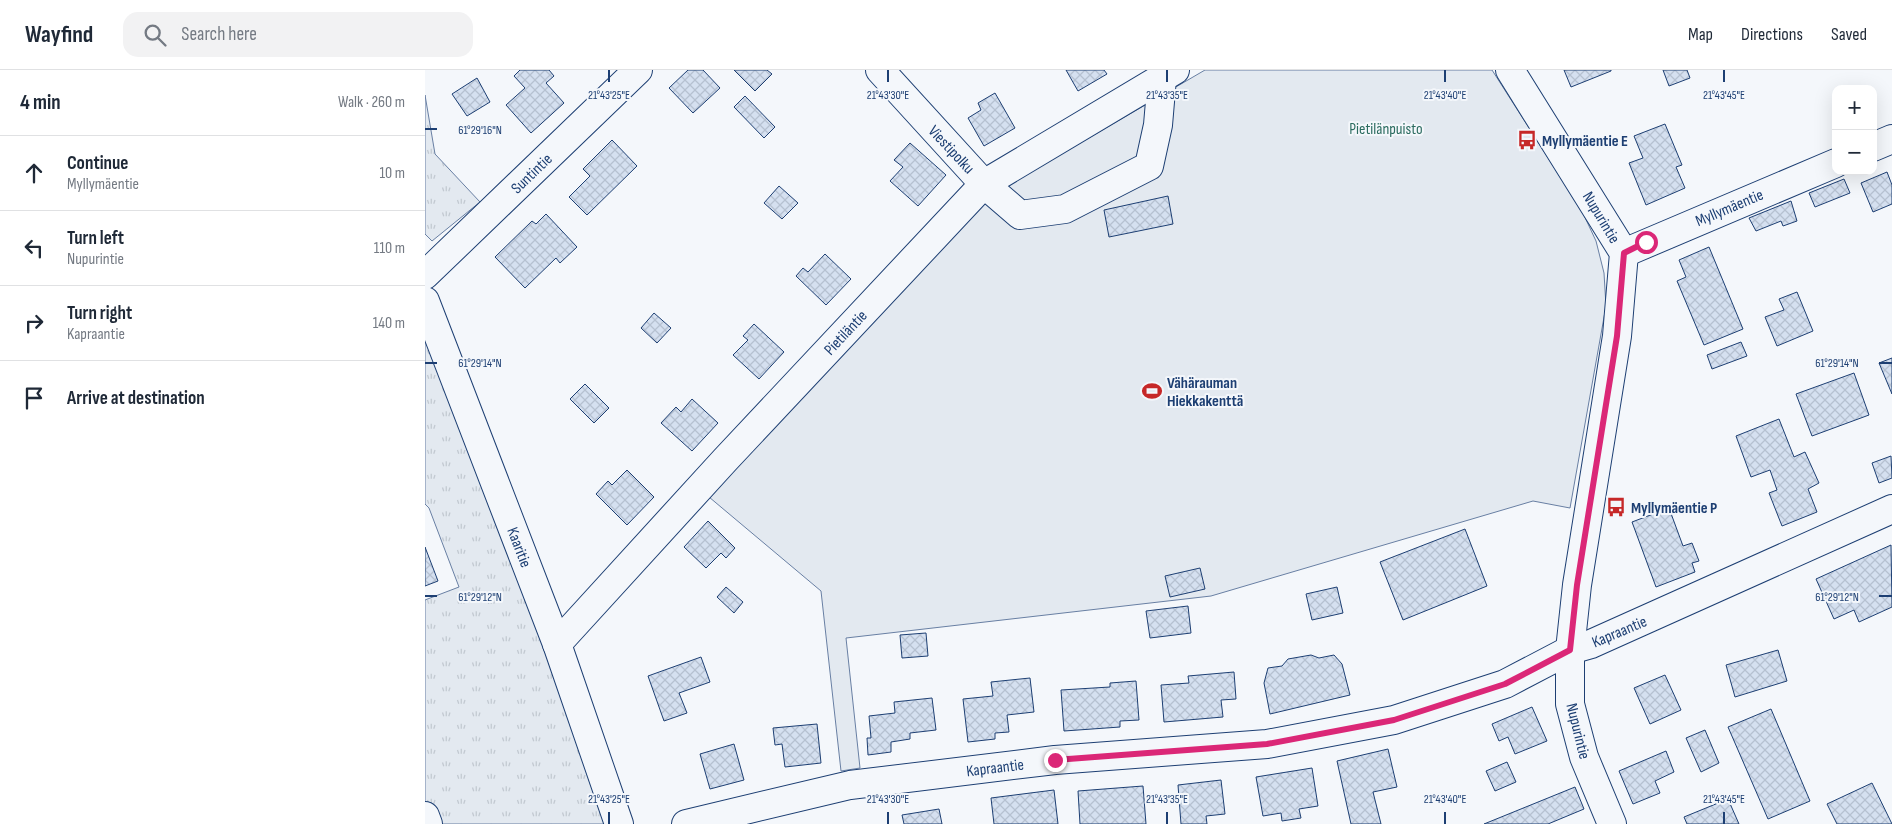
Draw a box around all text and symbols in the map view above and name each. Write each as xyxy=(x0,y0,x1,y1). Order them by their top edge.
search box xyxy=(123,12,473,57)
text: Wayfind xyxy=(25,20,93,49)
icon: search xyxy=(141,21,169,49)
text: Search here xyxy=(181,23,257,46)
text: Map xyxy=(1688,24,1713,45)
text: Directions xyxy=(1741,24,1803,45)
text: Saved xyxy=(1831,24,1867,45)
map controls xyxy=(1832,85,1877,175)
button: + xyxy=(1832,85,1877,130)
text: 21°43'25"E xyxy=(588,88,630,103)
text: 21°43'30"E xyxy=(867,88,909,103)
text: 21°43'35"E xyxy=(1146,88,1188,103)
text: 21°43'40"E xyxy=(1424,88,1466,103)
text: 21°43'45"E xyxy=(1703,88,1745,103)
text: 4 min xyxy=(20,90,61,115)
text: Walk · 260 m xyxy=(338,93,405,112)
park label: Pietilänpuisto xyxy=(1349,120,1423,139)
street label: Viestipolku xyxy=(924,122,978,178)
text: 61°29'16"N xyxy=(458,123,502,138)
bus stop icon: Myllymäentie E xyxy=(1516,129,1538,151)
button: − xyxy=(1832,130,1877,175)
place label: Myllymäentie E xyxy=(1542,132,1628,151)
street label: Suntintie xyxy=(508,150,556,198)
text: Continue xyxy=(67,152,128,175)
icon: ahead xyxy=(20,159,48,187)
text: 10 m xyxy=(379,164,405,183)
text: Myllymäentie xyxy=(67,175,139,194)
street label: Myllymäentie xyxy=(1693,186,1766,231)
street label: Nupurintie xyxy=(1578,188,1624,247)
text: Turn left xyxy=(67,227,124,250)
route start xyxy=(1635,231,1658,254)
icon: left xyxy=(20,234,48,262)
text: 110 m xyxy=(374,239,405,258)
text: Nupurintie xyxy=(67,250,124,269)
text: Turn right xyxy=(67,302,132,325)
street label: Pietiläntie xyxy=(821,307,872,359)
icon: right xyxy=(20,309,48,337)
text: 140 m xyxy=(373,314,405,333)
text: Kapraantie xyxy=(67,325,125,344)
text: 61°29'14"N xyxy=(458,356,502,371)
text: 61°29'14"N xyxy=(1815,356,1859,371)
place label: Vähärauman Hiekkakenttä xyxy=(1167,374,1243,411)
sports icon: Vähärauman Hiekkakenttä xyxy=(1141,380,1163,402)
icon: arrive xyxy=(20,384,48,412)
text: Arrive at destination xyxy=(67,387,205,410)
bus stop icon: Myllymäentie P xyxy=(1605,496,1627,518)
place label: Myllymäentie P xyxy=(1631,499,1717,518)
street label: Kaaritie xyxy=(502,525,535,570)
text: 61°29'12"N xyxy=(458,590,502,605)
text: 61°29'12"N xyxy=(1815,590,1859,605)
street label: Kapraantie xyxy=(1589,612,1650,652)
street label: Nupurintie xyxy=(1561,701,1594,761)
route end xyxy=(1044,749,1067,772)
street label: Kapraantie xyxy=(965,756,1025,781)
text: 21°43'25"E xyxy=(588,792,630,807)
text: 21°43'30"E xyxy=(867,792,909,807)
text: 21°43'35"E xyxy=(1146,792,1188,807)
text: 21°43'40"E xyxy=(1424,792,1466,807)
text: 21°43'45"E xyxy=(1703,792,1745,807)

